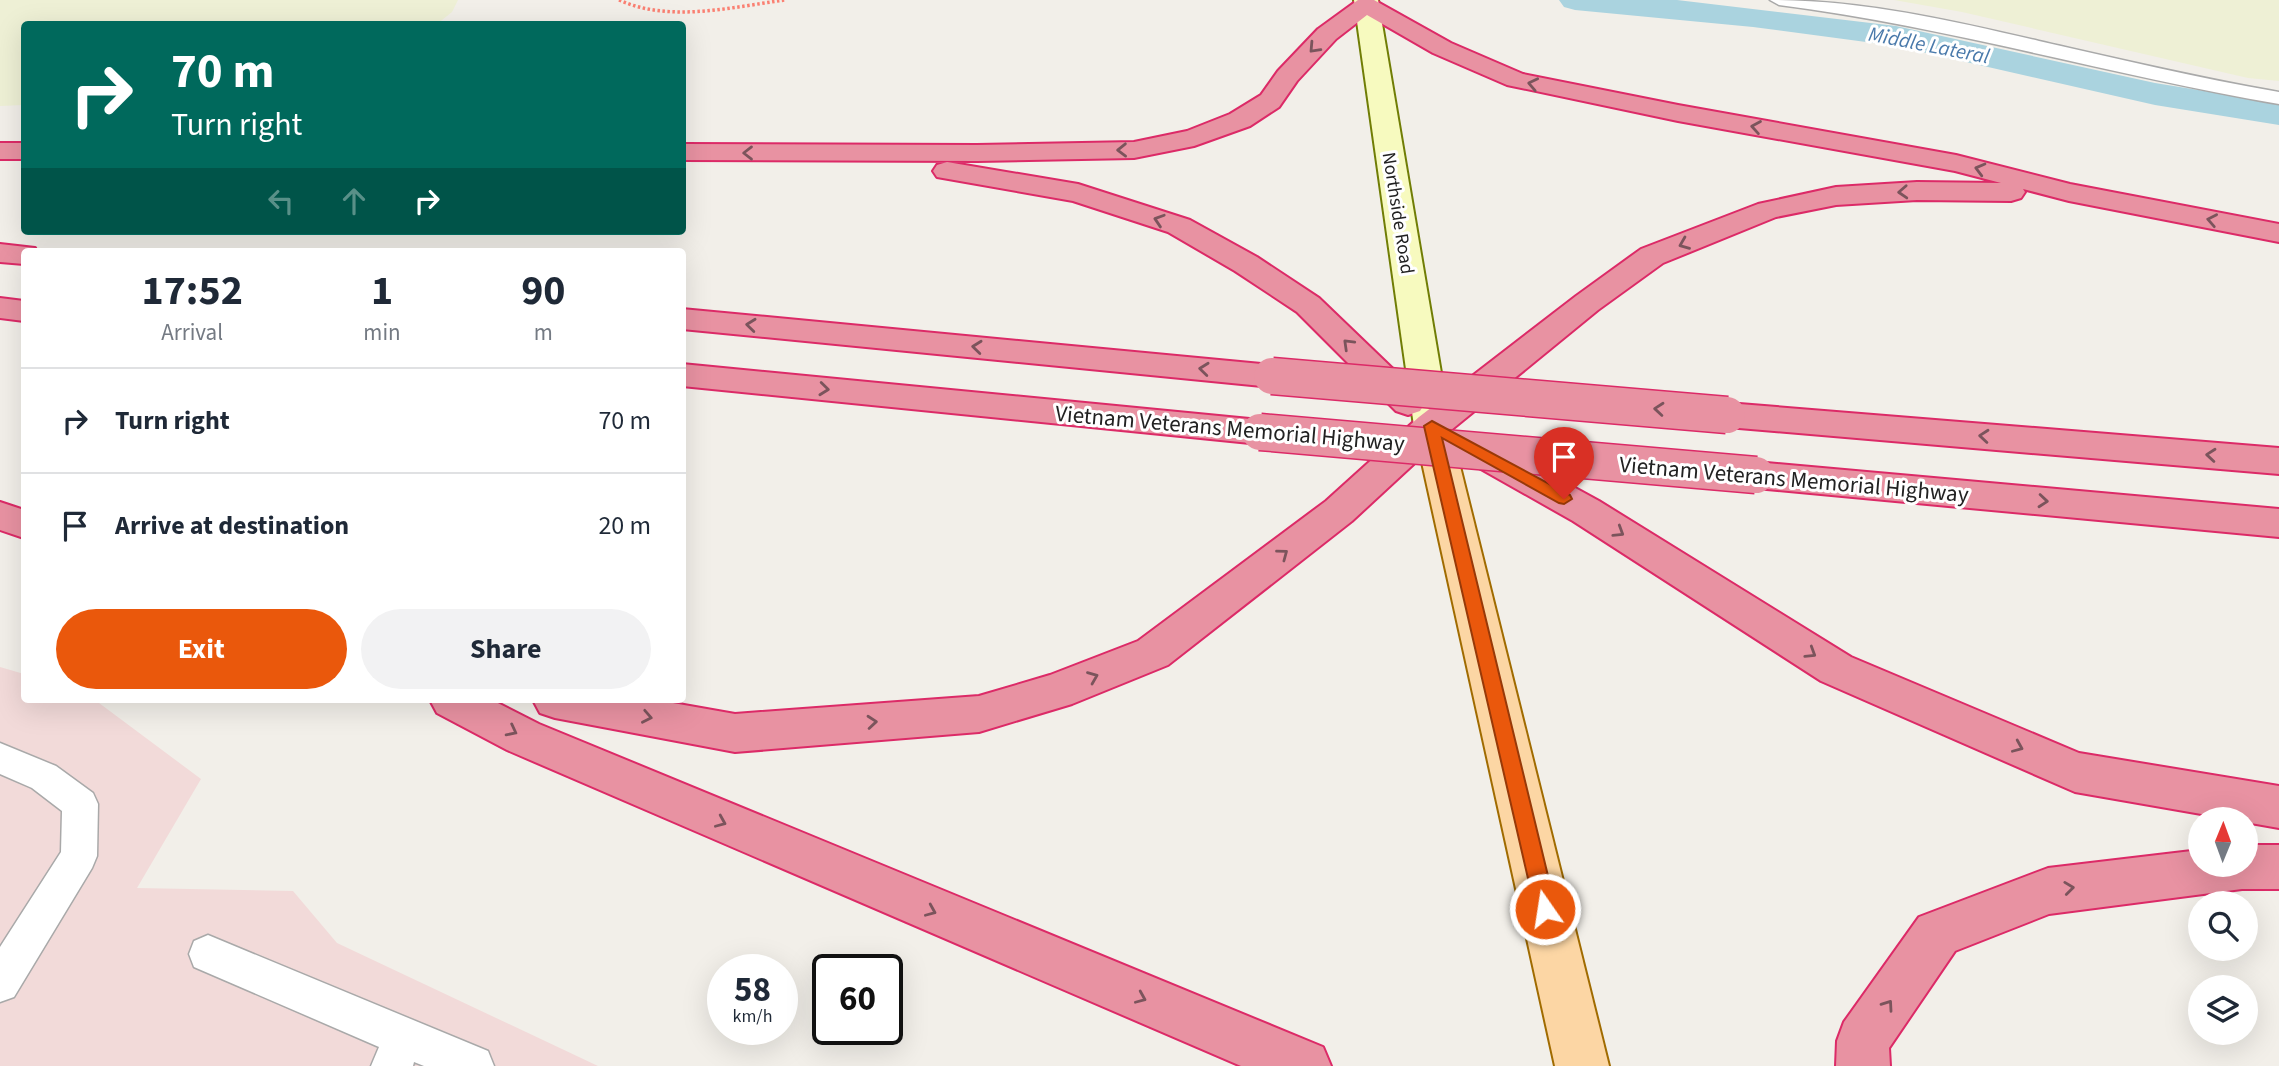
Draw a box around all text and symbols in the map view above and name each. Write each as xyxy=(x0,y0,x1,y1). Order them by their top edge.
water label: Middle Lateral xyxy=(1866,19,1993,72)
text: 70 m xyxy=(171,37,275,107)
one-way arrow xyxy=(1310,40,1322,53)
icon: right xyxy=(56,49,147,140)
one-way arrow xyxy=(1527,77,1539,92)
text: Turn right xyxy=(171,102,302,148)
one-way arrow xyxy=(1750,120,1762,135)
one-way arrow xyxy=(1116,142,1127,158)
one-way arrow xyxy=(742,145,752,161)
street label: Northside Road xyxy=(1375,150,1420,276)
one-way arrow xyxy=(1974,163,1986,177)
icon: left xyxy=(262,182,300,220)
icon: ahead xyxy=(335,182,373,220)
icon: right xyxy=(408,182,446,220)
one-way arrow xyxy=(1897,184,1908,199)
one-way arrow xyxy=(1154,213,1166,228)
one-way arrow xyxy=(2206,213,2218,228)
one-way arrow xyxy=(1678,235,1690,249)
text: 17:52 xyxy=(142,261,243,321)
text: 1 xyxy=(371,261,393,321)
text: 90 xyxy=(521,261,565,321)
text: Arrival xyxy=(161,316,223,349)
text: min xyxy=(363,316,401,349)
text: m xyxy=(534,316,553,349)
one-way arrow xyxy=(745,318,756,333)
one-way arrow xyxy=(1343,339,1356,352)
one-way arrow xyxy=(971,340,982,355)
one-way arrow xyxy=(1198,362,1209,377)
one-way arrow xyxy=(818,382,829,397)
street label: Vietnam Veterans Memorial Highway xyxy=(1054,397,1406,460)
icon: right xyxy=(56,402,94,440)
text: Turn right xyxy=(115,402,230,439)
text: 70 m xyxy=(598,402,651,439)
one-way arrow xyxy=(1654,402,1665,417)
pin xyxy=(1534,427,1594,499)
one-way arrow xyxy=(1978,429,1989,444)
icon: arrive xyxy=(1545,438,1583,476)
street label: Vietnam Veterans Memorial Highway xyxy=(1618,448,1970,511)
one-way arrow xyxy=(2205,448,2216,463)
one-way arrow xyxy=(2038,493,2049,508)
icon: arrive xyxy=(56,507,94,545)
text: Arrive at destination xyxy=(115,507,349,544)
text: 20 m xyxy=(598,507,651,544)
one-way arrow xyxy=(1611,523,1624,536)
one-way arrow xyxy=(1275,550,1288,563)
button: Exit xyxy=(56,609,347,689)
button: Share xyxy=(361,609,651,689)
one-way arrow xyxy=(1804,645,1817,658)
one-way arrow xyxy=(1087,672,1099,686)
one-way arrow xyxy=(641,709,653,724)
one-way arrow xyxy=(867,715,878,730)
one-way arrow xyxy=(505,723,517,737)
one-way arrow xyxy=(2011,739,2023,753)
north arrow xyxy=(2188,807,2258,877)
map controls xyxy=(2188,807,2258,1045)
one-way arrow xyxy=(714,814,726,828)
position arrow xyxy=(1508,872,1582,946)
one-way arrow xyxy=(2064,881,2075,896)
button: search xyxy=(2188,891,2258,961)
one-way arrow xyxy=(924,902,936,916)
speed limit sign: 60 xyxy=(812,954,903,1045)
text: 58 xyxy=(734,965,771,1015)
button: layers xyxy=(2188,975,2258,1045)
one-way arrow xyxy=(1133,990,1146,1004)
one-way arrow xyxy=(1880,1000,1892,1013)
text: km/h xyxy=(733,1004,772,1029)

